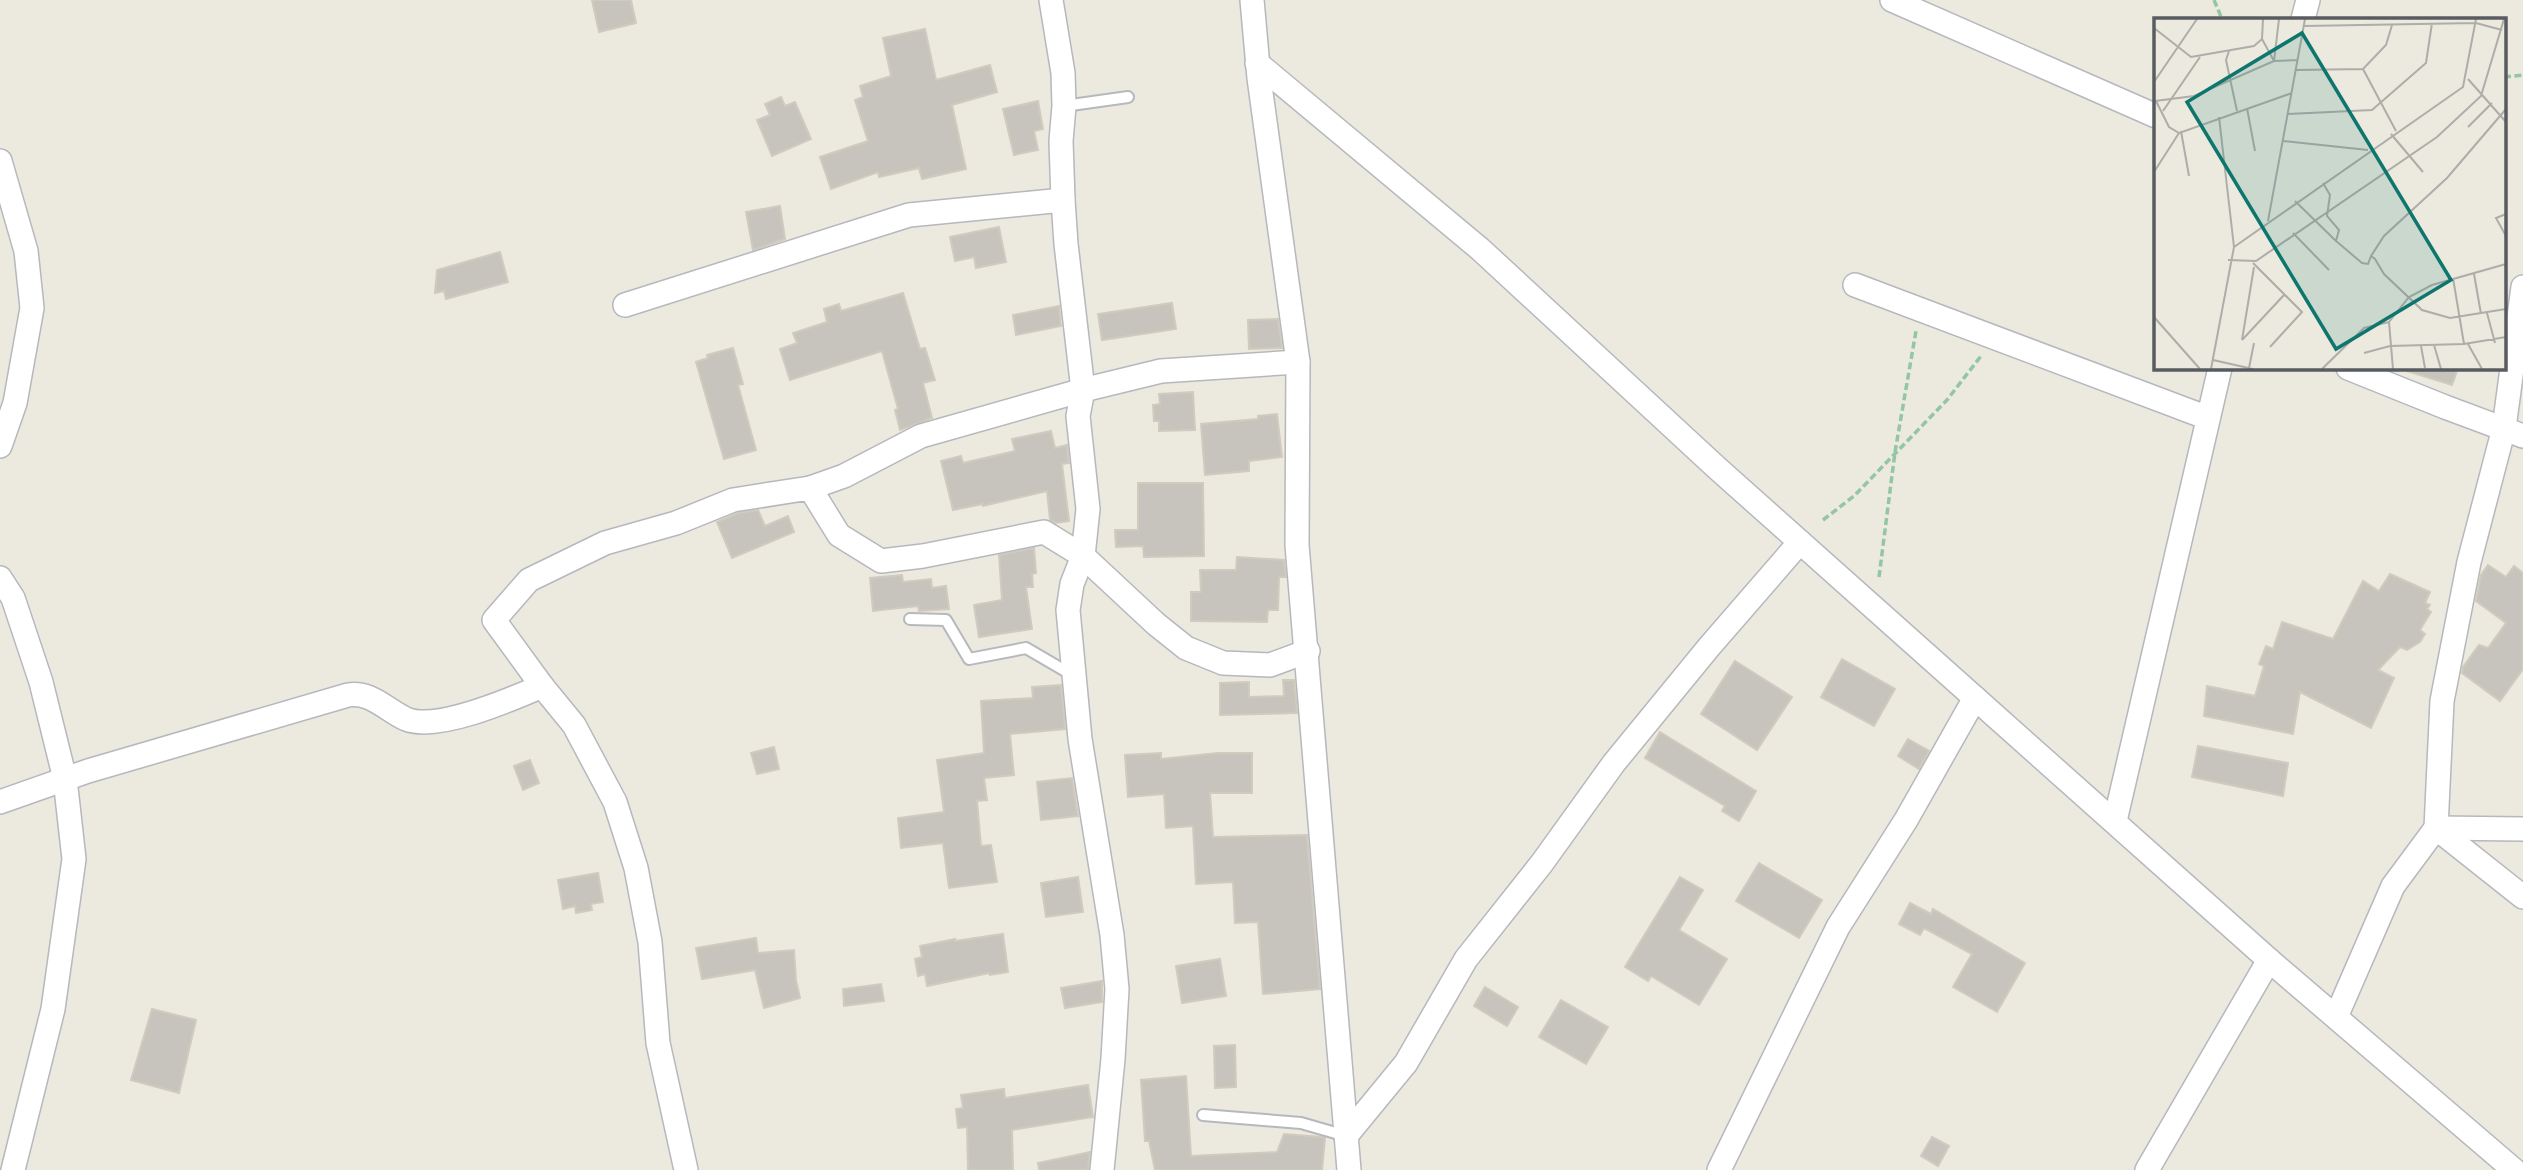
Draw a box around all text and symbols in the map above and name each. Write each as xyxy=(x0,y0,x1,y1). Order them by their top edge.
inset map xyxy=(2154,18,2506,369)

